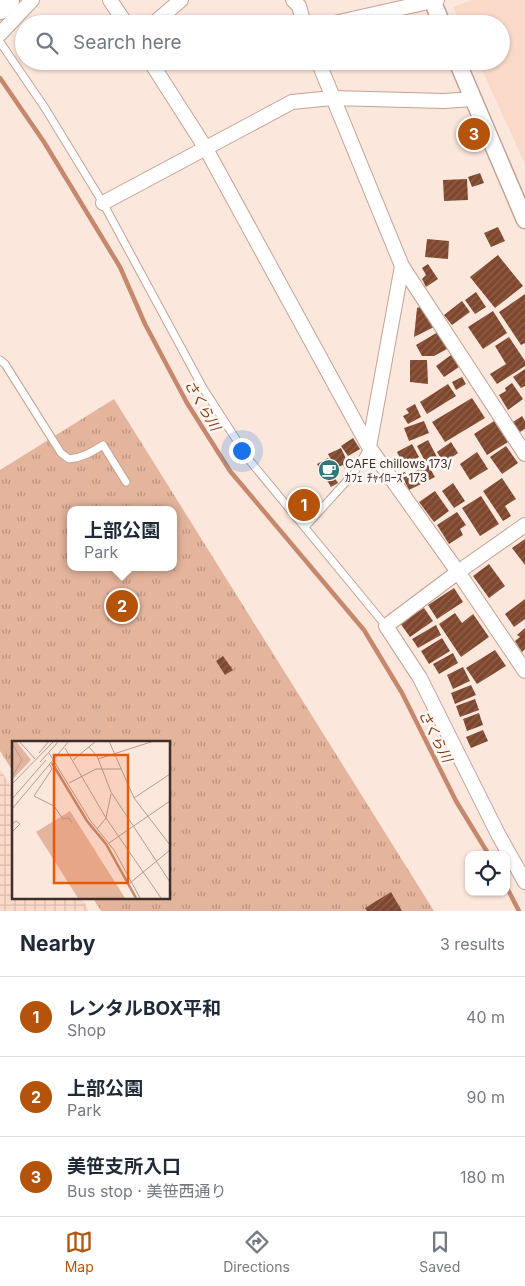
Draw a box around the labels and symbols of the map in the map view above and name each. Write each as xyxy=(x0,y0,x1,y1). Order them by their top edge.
pin: 3 xyxy=(458,115,490,153)
water label: さくら川 xyxy=(182,377,225,435)
your location xyxy=(229,438,255,464)
place label: CAFE chillows 173/ ｶﾌｪ ﾁｬｲﾛｰｽﾞ173 xyxy=(345,456,453,485)
cafe icon: CAFE chillows 173/ ｶﾌｪ ﾁｬｲﾛｰｽﾞ173 xyxy=(317,458,341,482)
pin: 1 xyxy=(288,486,320,524)
pin: 2 xyxy=(106,587,138,625)
water label: さくら川 xyxy=(416,707,457,767)
inset map xyxy=(12,741,170,898)

